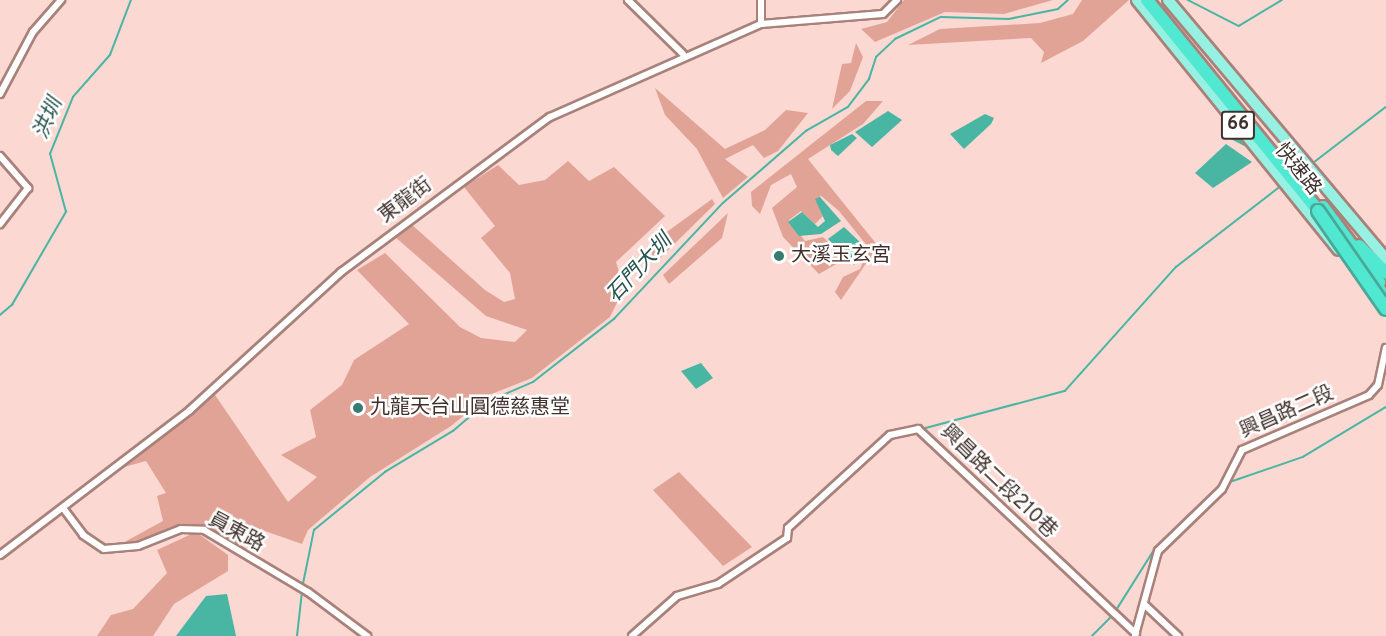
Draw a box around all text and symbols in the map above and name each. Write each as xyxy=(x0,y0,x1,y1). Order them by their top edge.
water label: 洪圳 xyxy=(29,95,69,143)
road number: 66 xyxy=(1220,110,1256,140)
street label: 快速路 xyxy=(1269,139,1325,201)
street label: 東龍街 xyxy=(375,173,437,229)
water label: 石門大圳 xyxy=(602,230,678,308)
place label: 大溪玉玄宮 xyxy=(791,244,891,268)
marker: 大溪玉玄宮 xyxy=(772,249,786,263)
street label: 興昌路二段 xyxy=(1236,382,1338,444)
place label: 九龍天台山圓德慈惠堂 xyxy=(370,396,570,420)
marker: 九龍天台山圓德慈惠堂 xyxy=(351,401,365,415)
street label: 興昌路二段210巷 xyxy=(935,420,1061,544)
street label: 員東路 xyxy=(204,508,268,558)

